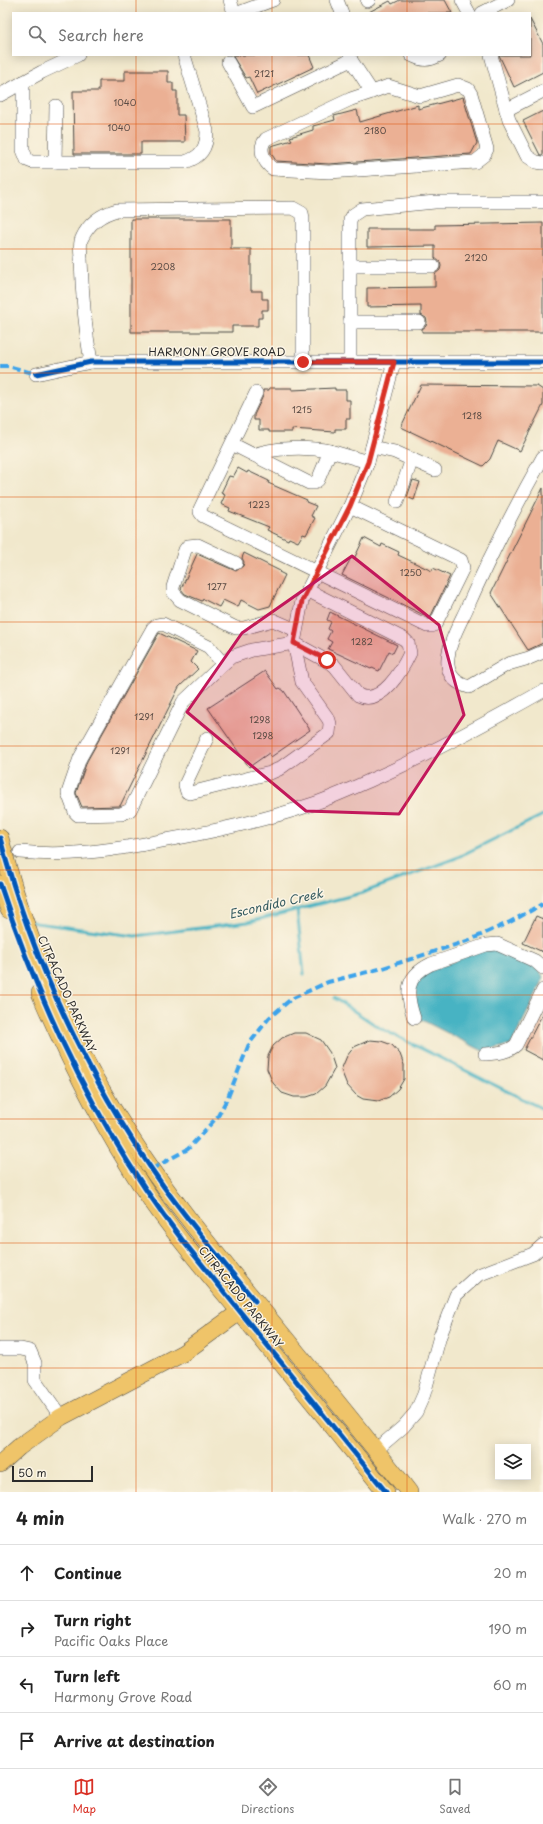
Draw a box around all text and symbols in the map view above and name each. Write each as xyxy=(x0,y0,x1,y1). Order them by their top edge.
search box xyxy=(12,12,531,56)
icon: search xyxy=(26,23,48,45)
text: Search here xyxy=(58,23,144,46)
house number: 2121 xyxy=(254,66,274,80)
house number: 1040 xyxy=(114,95,137,109)
house number: 1040 xyxy=(108,120,131,134)
house number: 2180 xyxy=(364,123,387,137)
house number: 2120 xyxy=(464,250,488,264)
house number: 2208 xyxy=(150,259,176,273)
street label: HARMONY GROVE ROAD xyxy=(149,343,285,360)
route end xyxy=(294,353,312,371)
house number: 1215 xyxy=(292,402,312,416)
house number: 1218 xyxy=(462,408,482,422)
house number: 1223 xyxy=(248,497,270,511)
house number: 1250 xyxy=(400,565,422,579)
house number: 1277 xyxy=(207,579,227,593)
house number: 1282 xyxy=(351,634,373,648)
route start xyxy=(318,651,336,669)
house number: 1291 xyxy=(134,709,154,723)
house number: 1298 xyxy=(250,712,271,726)
house number: 1298 xyxy=(253,728,274,742)
house number: 1291 xyxy=(110,743,130,757)
water label: Escondido Creek xyxy=(227,883,325,923)
street label: CITRACADO PARKWAY xyxy=(34,933,101,1055)
street label: CITRACADO PARKWAY xyxy=(195,1242,288,1351)
map controls xyxy=(495,1444,531,1480)
button: layers xyxy=(495,1444,531,1480)
scale bar xyxy=(12,1464,93,1483)
text: 50 m xyxy=(18,1464,47,1481)
text: 4 min xyxy=(16,1505,64,1531)
text: Walk · 270 m xyxy=(442,1509,527,1528)
text: Continue xyxy=(54,1561,122,1584)
icon: ahead xyxy=(16,1562,38,1584)
text: 20 m xyxy=(493,1563,527,1582)
text: Turn right xyxy=(54,1608,131,1631)
icon: right xyxy=(16,1618,38,1640)
text: 190 m xyxy=(488,1619,527,1638)
text: Pacific Oaks Place xyxy=(54,1631,168,1650)
text: Turn left xyxy=(54,1664,120,1687)
icon: left xyxy=(16,1674,38,1696)
text: 60 m xyxy=(493,1675,527,1694)
text: Harmony Grove Road xyxy=(54,1687,192,1706)
text: Arrive at destination xyxy=(54,1729,215,1752)
icon: arrive xyxy=(16,1730,38,1752)
tab: Map xyxy=(72,1776,96,1817)
tab: Directions xyxy=(241,1776,294,1817)
tab: Saved xyxy=(439,1776,471,1817)

